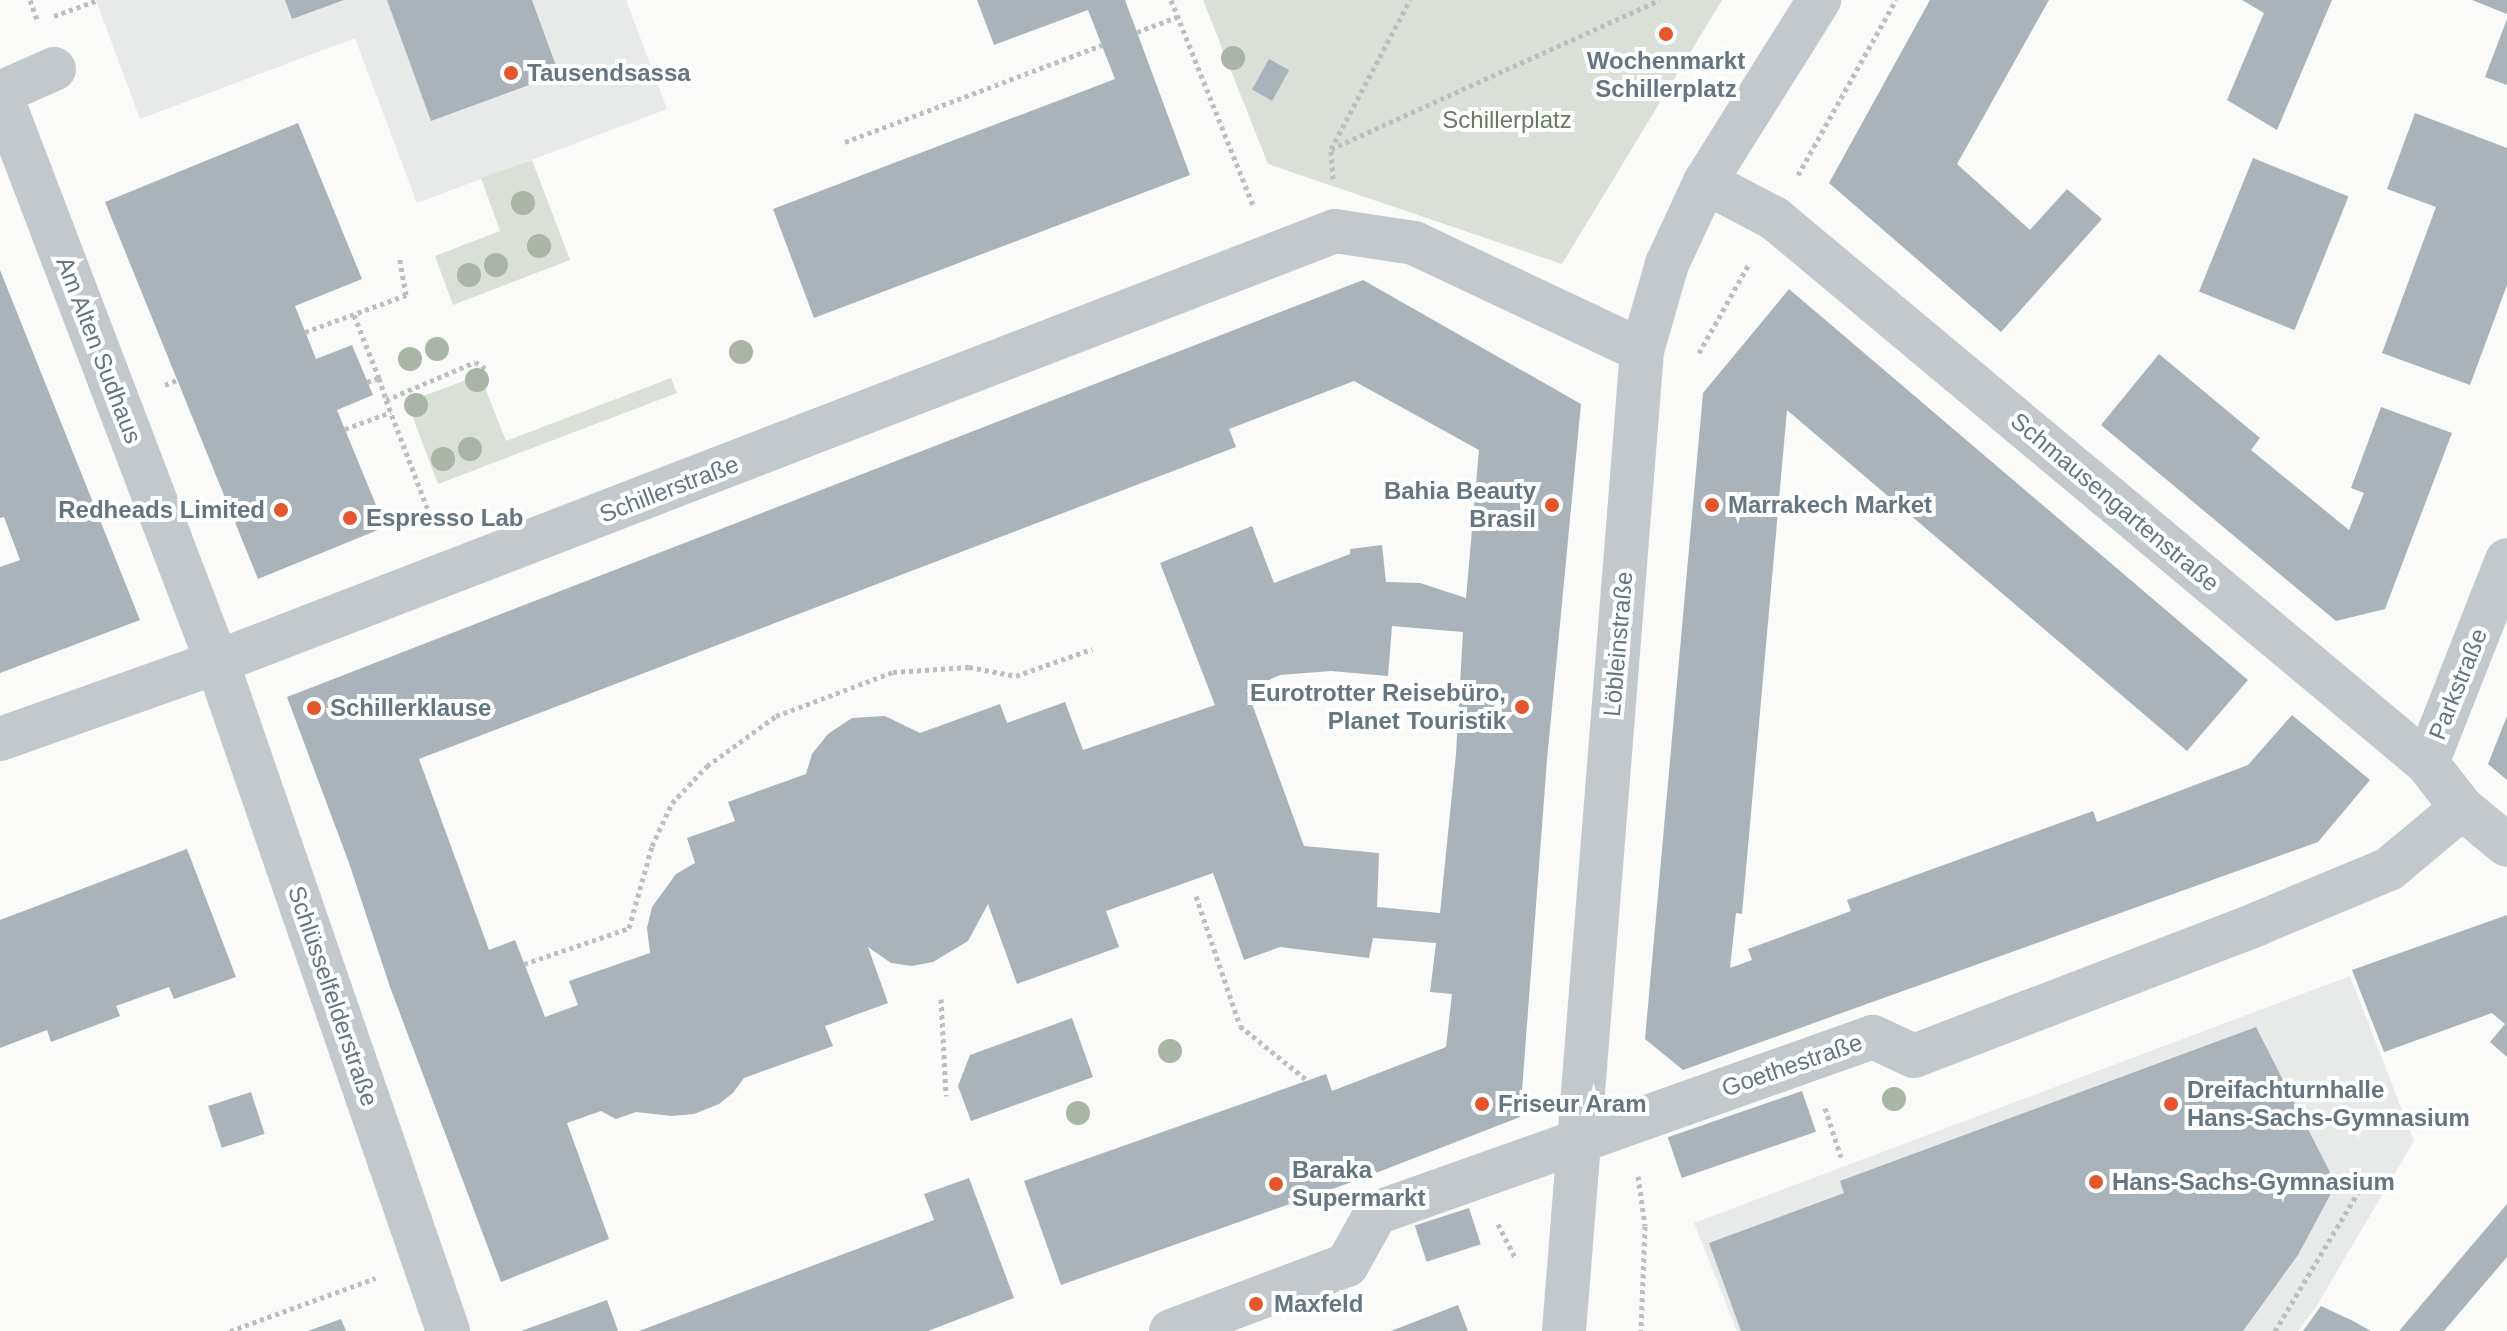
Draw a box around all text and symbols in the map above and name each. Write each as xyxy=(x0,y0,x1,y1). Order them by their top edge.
marker: Wochenmarkt Schillerplatz xyxy=(1657,25,1675,43)
place label: Wochenmarkt Schillerplatz xyxy=(1587,47,1745,103)
place label: Tausendsassa xyxy=(527,59,691,87)
marker: Tausendsassa xyxy=(502,64,520,82)
park label: Schillerplatz xyxy=(1442,106,1572,134)
street label: Am Alten Sudhaus xyxy=(50,252,148,448)
street label: Schmausengartenstraße xyxy=(2005,407,2225,597)
street label: Schillerstraße xyxy=(595,449,743,529)
place label: Bahia Beauty Brasil xyxy=(1384,477,1536,533)
place label: Marrakech Market xyxy=(1728,491,1932,519)
place label: Redheads Limited xyxy=(58,496,265,524)
marker: Bahia Beauty Brasil xyxy=(1543,496,1561,514)
marker: Marrakech Market xyxy=(1703,496,1721,514)
marker: Redheads Limited xyxy=(272,501,290,519)
place label: Espresso Lab xyxy=(366,504,523,532)
marker: Espresso Lab xyxy=(341,509,359,527)
street label: Löbleinstraße xyxy=(1597,570,1639,718)
street label: Parkstraße xyxy=(2423,624,2493,744)
place label: Eurotrotter Reisebüro, Planet Touristik xyxy=(1250,679,1506,735)
place label: Schillerklause xyxy=(330,694,491,722)
marker: Eurotrotter Reisebüro, Planet Touristik xyxy=(1513,698,1531,716)
marker: Schillerklause xyxy=(305,699,323,717)
street label: Schlüsselfelderstraße xyxy=(282,882,384,1110)
street label: Goethestraße xyxy=(1718,1027,1866,1103)
place label: Dreifachturnhalle Hans-Sachs-Gymnasium xyxy=(2187,1076,2470,1132)
place label: Friseur Aram xyxy=(1498,1090,1647,1118)
marker: Friseur Aram xyxy=(1473,1095,1491,1113)
marker: Dreifachturnhalle Hans-Sachs-Gymnasium xyxy=(2162,1095,2180,1113)
place label: Baraka Supermarkt xyxy=(1292,1156,1425,1212)
place label: Hans-Sachs-Gymnasium xyxy=(2112,1168,2395,1196)
marker: Hans-Sachs-Gymnasium xyxy=(2087,1173,2105,1191)
marker: Baraka Supermarkt xyxy=(1267,1175,1285,1193)
place label: Maxfeld xyxy=(1274,1290,1363,1318)
marker: Maxfeld xyxy=(1245,1293,1267,1315)

